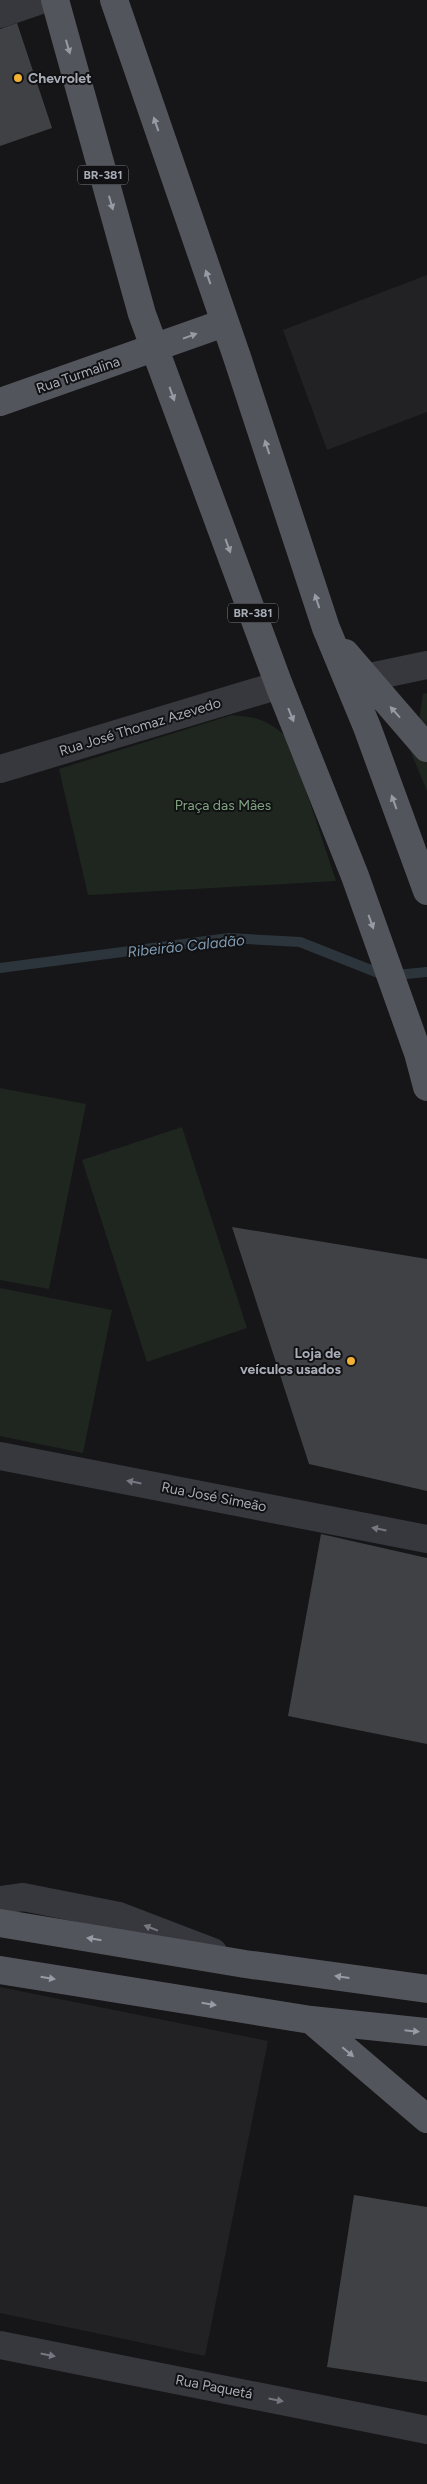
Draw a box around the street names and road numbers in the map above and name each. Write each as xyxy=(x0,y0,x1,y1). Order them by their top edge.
road number: BR-381 xyxy=(78,166,128,184)
street label: Rua Turmalina xyxy=(34,353,122,397)
road number: BR-381 xyxy=(228,604,278,622)
street label: Rua José Thomaz Azevedo xyxy=(57,694,223,760)
street label: Rua José Simeão xyxy=(160,1478,268,1516)
street label: Rua Paquetá xyxy=(174,2371,254,2403)

